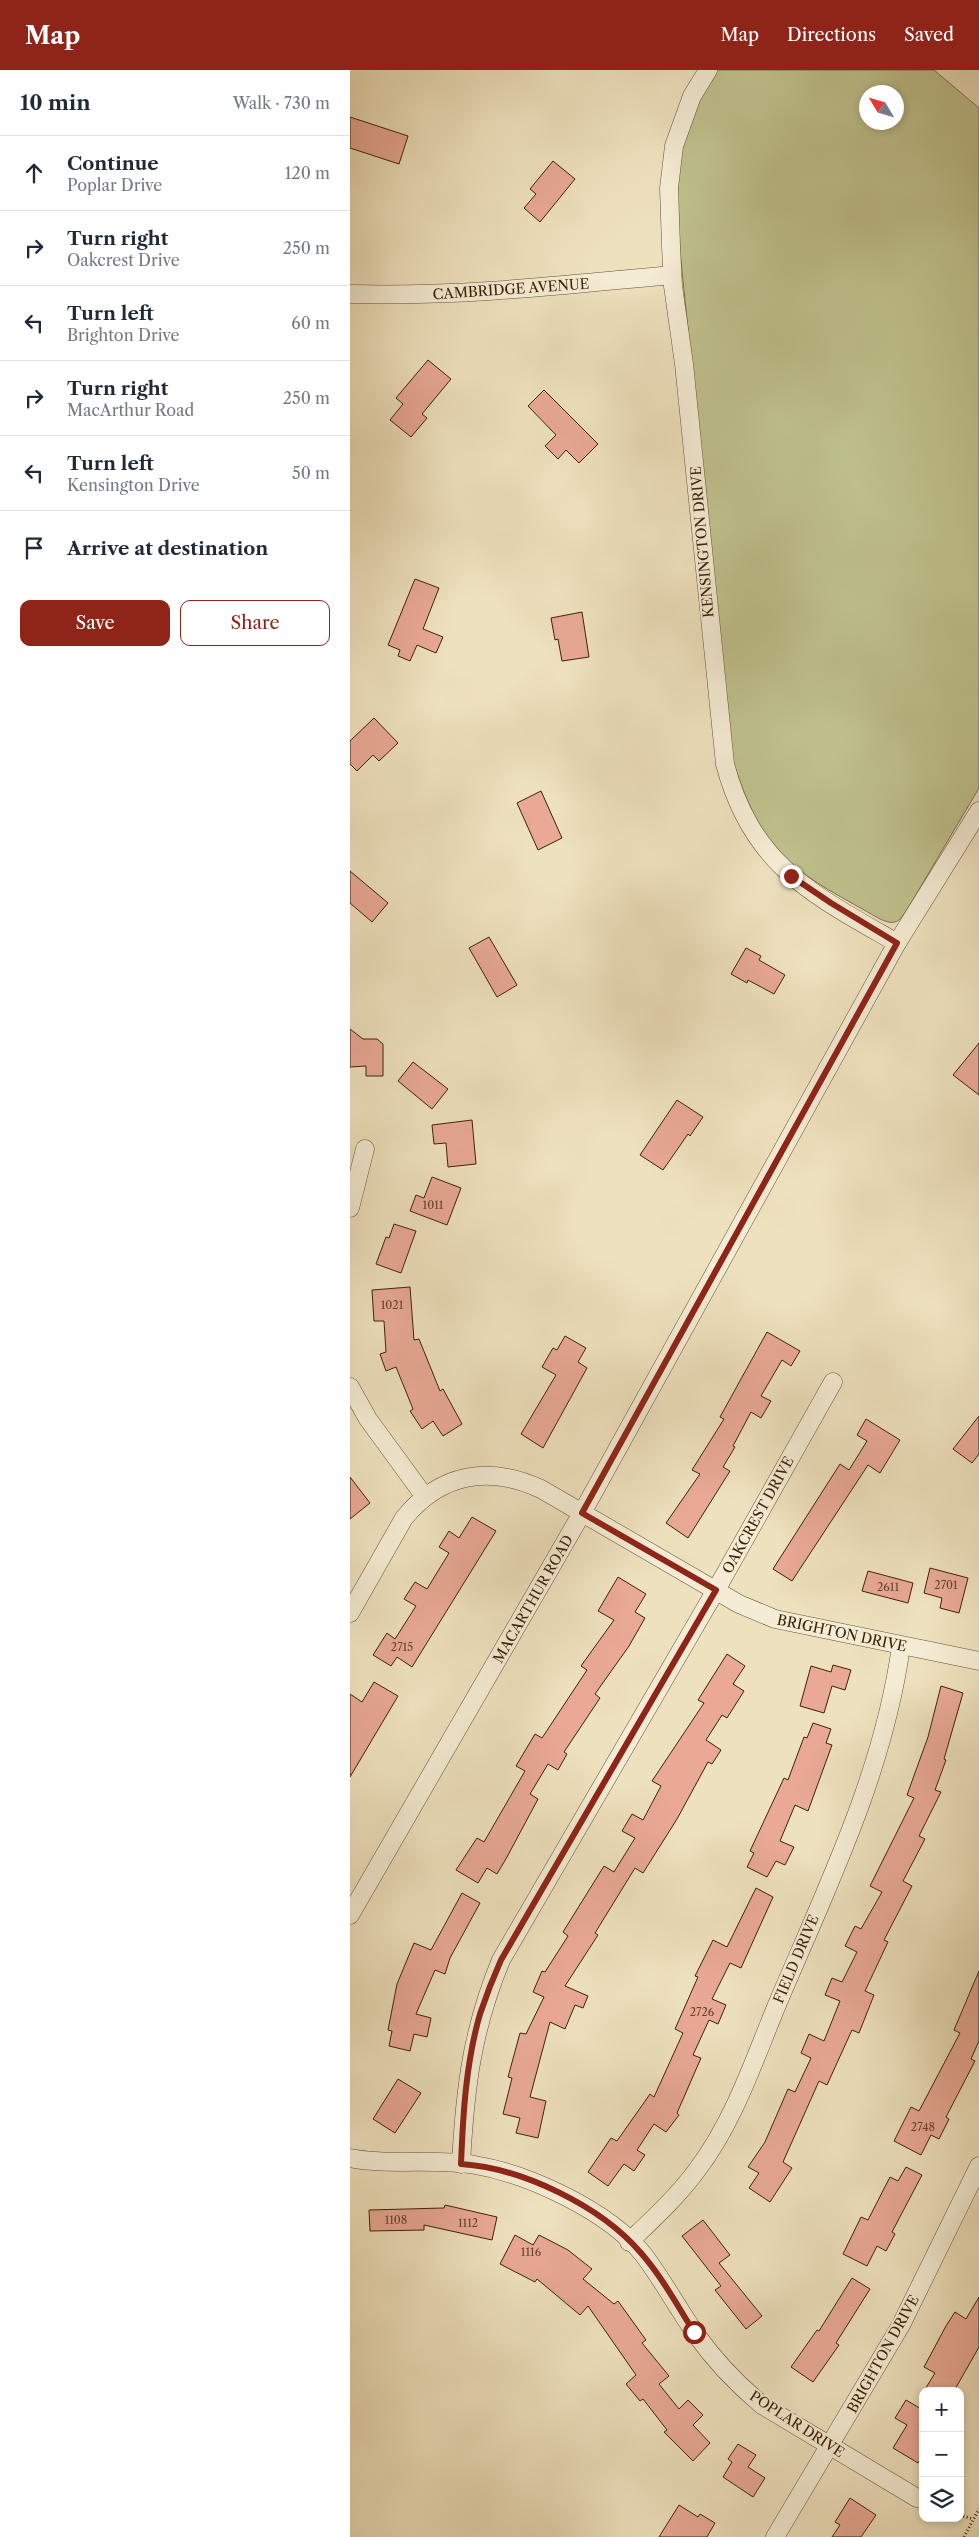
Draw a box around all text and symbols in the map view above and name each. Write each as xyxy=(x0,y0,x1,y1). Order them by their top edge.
text: Map xyxy=(25,21,80,50)
text: Map xyxy=(720,24,759,46)
text: Directions xyxy=(787,24,876,46)
text: Saved xyxy=(904,24,954,46)
north arrow xyxy=(859,85,904,130)
text: 10 min xyxy=(20,90,91,115)
text: Walk · 730 m xyxy=(233,93,330,113)
text: Continue xyxy=(67,152,159,175)
icon: ahead xyxy=(20,159,48,187)
text: 120 m xyxy=(285,163,330,183)
text: Poplar Drive xyxy=(67,175,162,195)
text: Turn right xyxy=(67,227,168,250)
icon: right xyxy=(20,234,48,262)
text: 250 m xyxy=(283,238,330,258)
text: Oakcrest Drive xyxy=(67,250,180,270)
street label: CAMBRIDGE AVENUE xyxy=(432,275,590,303)
text: Turn left xyxy=(67,302,154,325)
icon: left xyxy=(20,309,48,337)
text: 60 m xyxy=(291,313,330,333)
text: Brighton Drive xyxy=(67,325,180,345)
text: Turn right xyxy=(67,377,168,400)
icon: right xyxy=(20,384,48,412)
text: 250 m xyxy=(283,388,330,408)
text: MacArthur Road xyxy=(67,400,194,420)
text: Turn left xyxy=(67,452,154,475)
icon: left xyxy=(20,459,48,487)
text: 50 m xyxy=(292,463,330,483)
street label: KENSINGTON DRIVE xyxy=(686,465,718,619)
text: Kensington Drive xyxy=(67,475,200,495)
icon: arrive xyxy=(20,534,48,562)
text: Arrive at destination xyxy=(67,537,268,560)
button: Save xyxy=(20,600,170,646)
button: Share xyxy=(180,600,330,646)
route end xyxy=(780,865,803,888)
house number: 1011 xyxy=(423,1198,444,1212)
house number: 1021 xyxy=(381,1298,404,1312)
street label: OAKCREST DRIVE xyxy=(718,1453,798,1577)
street label: MACARTHUR ROAD xyxy=(489,1532,577,1666)
house number: 2701 xyxy=(934,1578,958,1592)
house number: 2611 xyxy=(877,1580,899,1594)
street label: BRIGHTON DRIVE xyxy=(776,1610,908,1656)
house number: 2715 xyxy=(391,1640,413,1654)
street label: FIELD DRIVE xyxy=(769,1912,823,2006)
house number: 2726 xyxy=(690,2005,715,2019)
house number: 2748 xyxy=(911,2120,935,2134)
house number: 1108 xyxy=(385,2213,407,2227)
house number: 1112 xyxy=(458,2216,478,2230)
house number: 1116 xyxy=(521,2245,542,2259)
street label: BRIGHTON DRIVE xyxy=(843,2292,923,2416)
route start xyxy=(683,2321,706,2344)
street label: POPLAR DRIVE xyxy=(746,2387,848,2461)
map controls xyxy=(919,2387,964,2522)
button: + xyxy=(919,2387,964,2432)
button: − xyxy=(919,2432,964,2477)
button: layers xyxy=(919,2477,964,2522)

